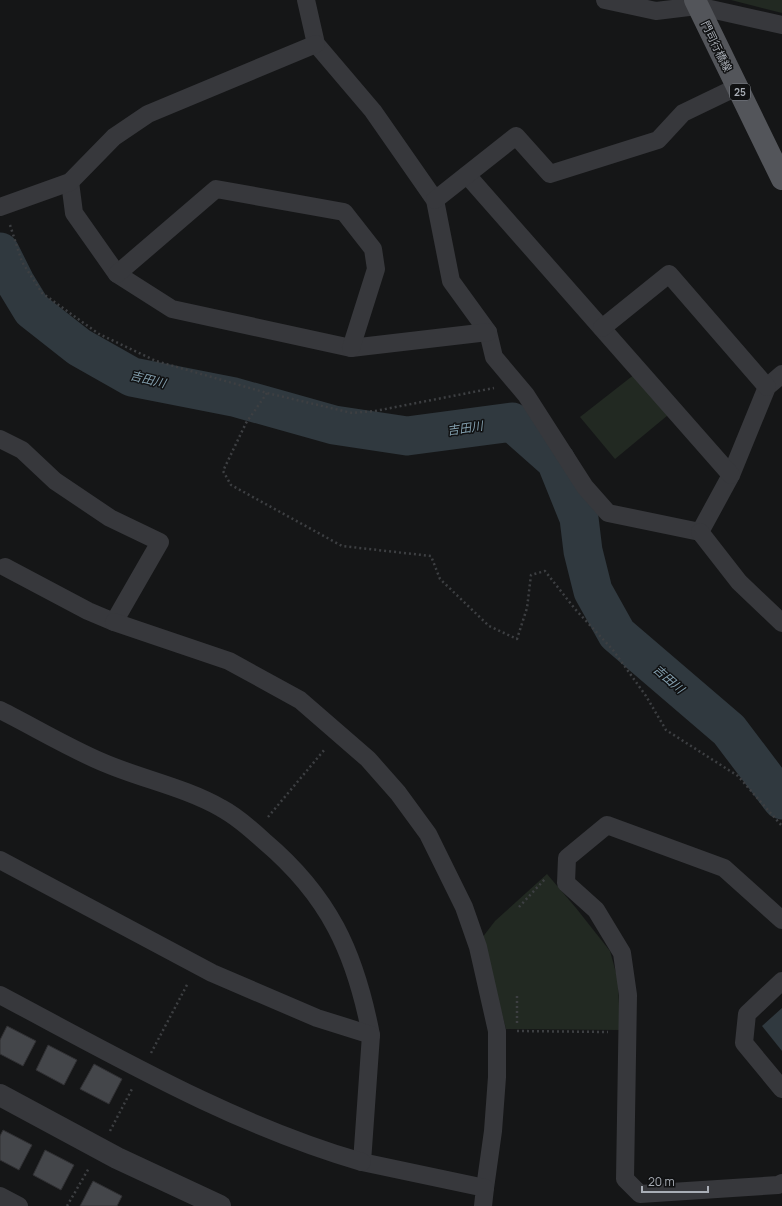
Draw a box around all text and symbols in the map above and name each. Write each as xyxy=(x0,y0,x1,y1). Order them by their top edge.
street label: 門司行橋線 xyxy=(698,18,736,74)
road number: 25 xyxy=(730,84,750,100)
water label: 吉田川 xyxy=(128,366,169,392)
water label: 吉田川 xyxy=(446,417,486,439)
water label: 吉田川 xyxy=(650,661,690,699)
scale bar xyxy=(642,1168,708,1194)
text: 20 m xyxy=(648,1173,675,1190)

